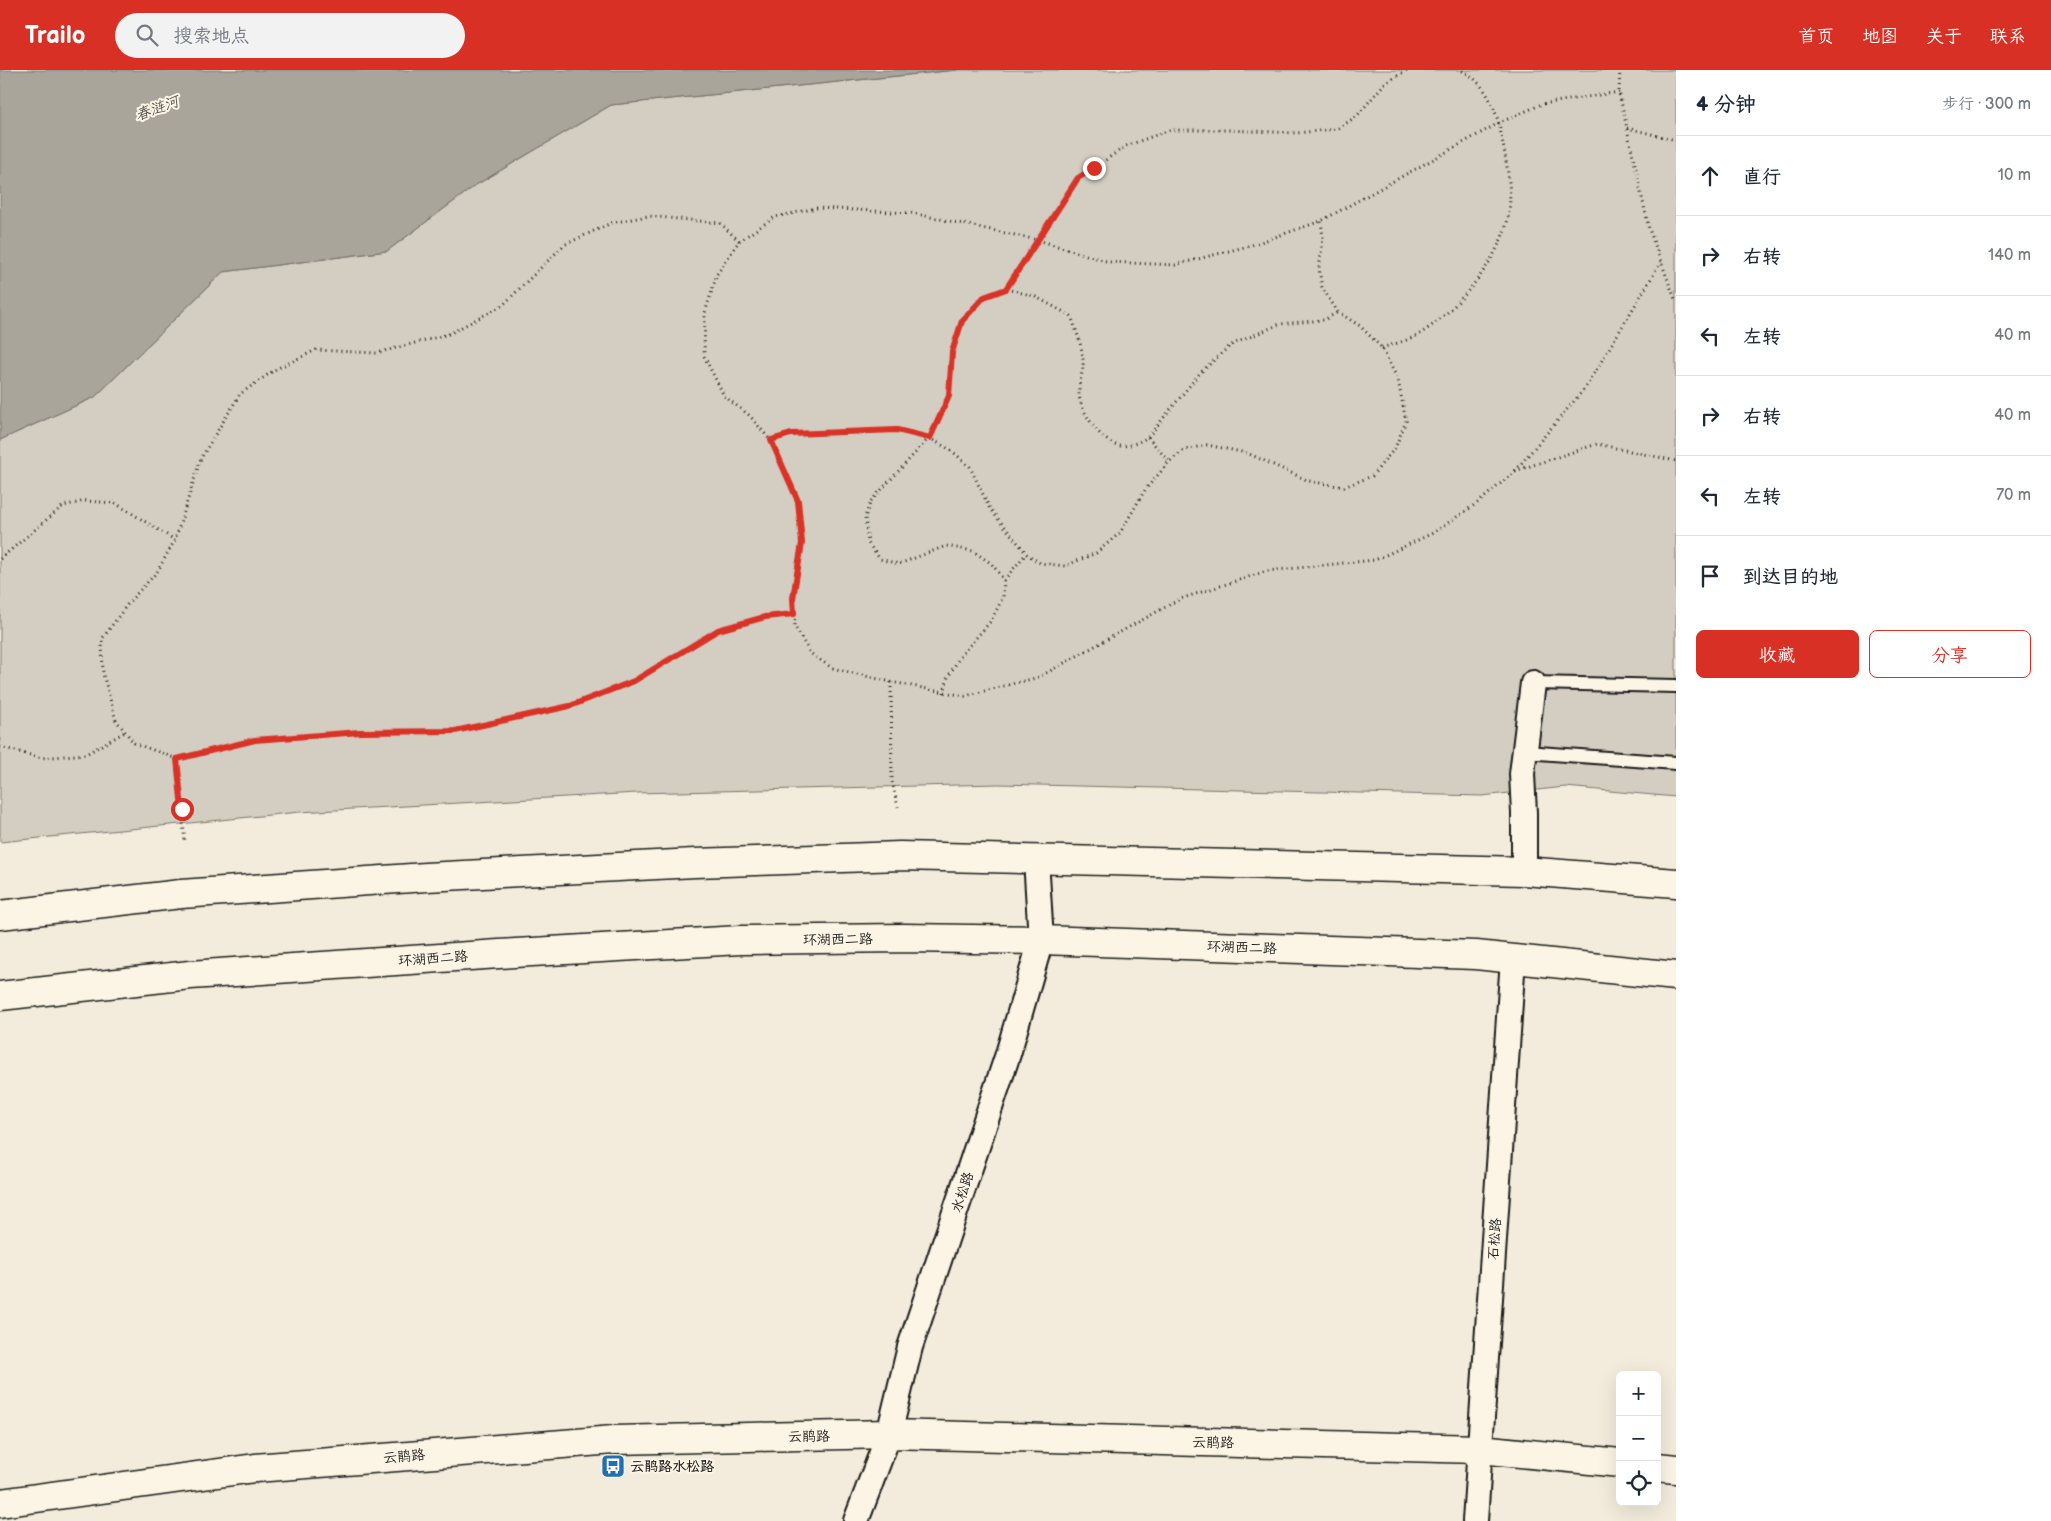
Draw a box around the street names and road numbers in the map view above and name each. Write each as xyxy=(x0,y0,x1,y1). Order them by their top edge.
street label: 环湖西二路 xyxy=(803,930,873,949)
street label: 环湖西二路 xyxy=(1207,938,1277,957)
street label: 环湖西二路 xyxy=(398,948,469,969)
street label: 水松路 xyxy=(948,1170,977,1215)
street label: 石松路 xyxy=(1485,1217,1504,1261)
street label: 云鹃路 xyxy=(788,1428,830,1445)
street label: 云鹃路 xyxy=(1192,1434,1234,1451)
street label: 云鹃路 xyxy=(382,1446,426,1467)

